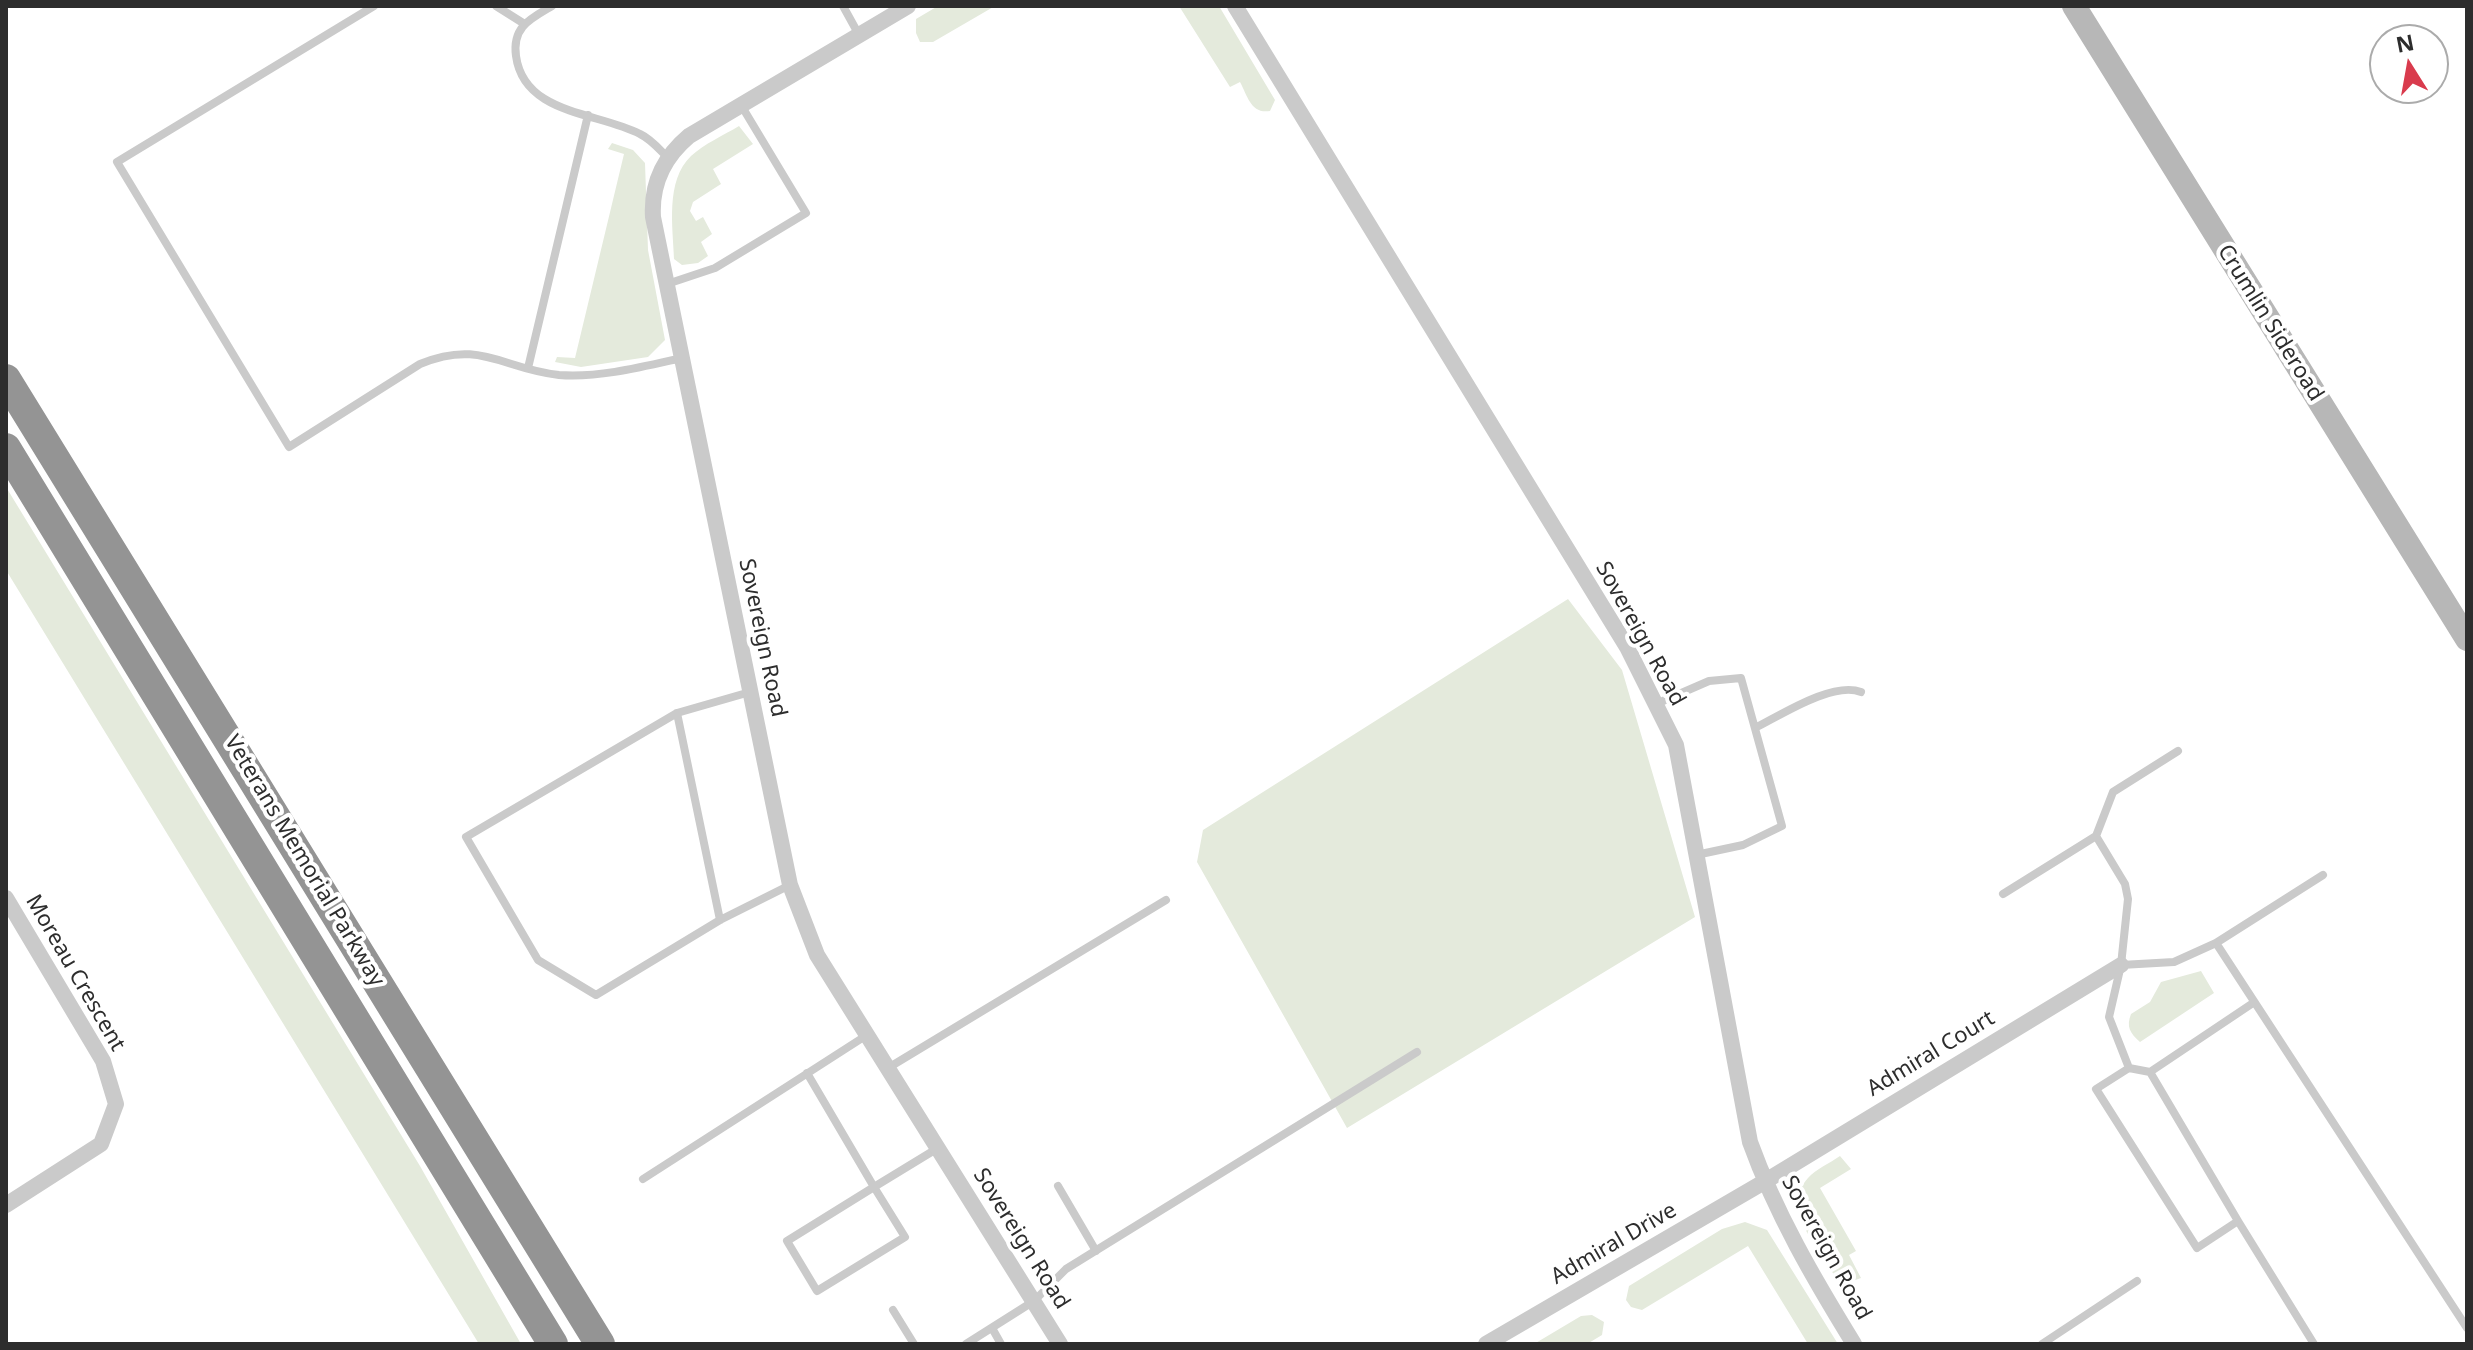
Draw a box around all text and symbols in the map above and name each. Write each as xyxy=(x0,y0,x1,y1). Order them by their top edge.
north arrow xyxy=(2369,24,2449,104)
text: N xyxy=(2393,26,2416,59)
street label: Crumlin Sideroad xyxy=(2211,240,2329,406)
street label: Sovereign Road xyxy=(732,557,792,719)
street label: Sovereign Road xyxy=(1589,557,1691,711)
street label: Veterans Memorial Parkway xyxy=(218,731,390,991)
street label: Moreau Crescent xyxy=(20,890,130,1056)
street label: Admiral Court xyxy=(1862,1006,2000,1102)
street label: Sovereign Road xyxy=(967,1164,1075,1314)
street label: Sovereign Road xyxy=(1775,1171,1877,1325)
street label: Admiral Drive xyxy=(1547,1197,1681,1291)

